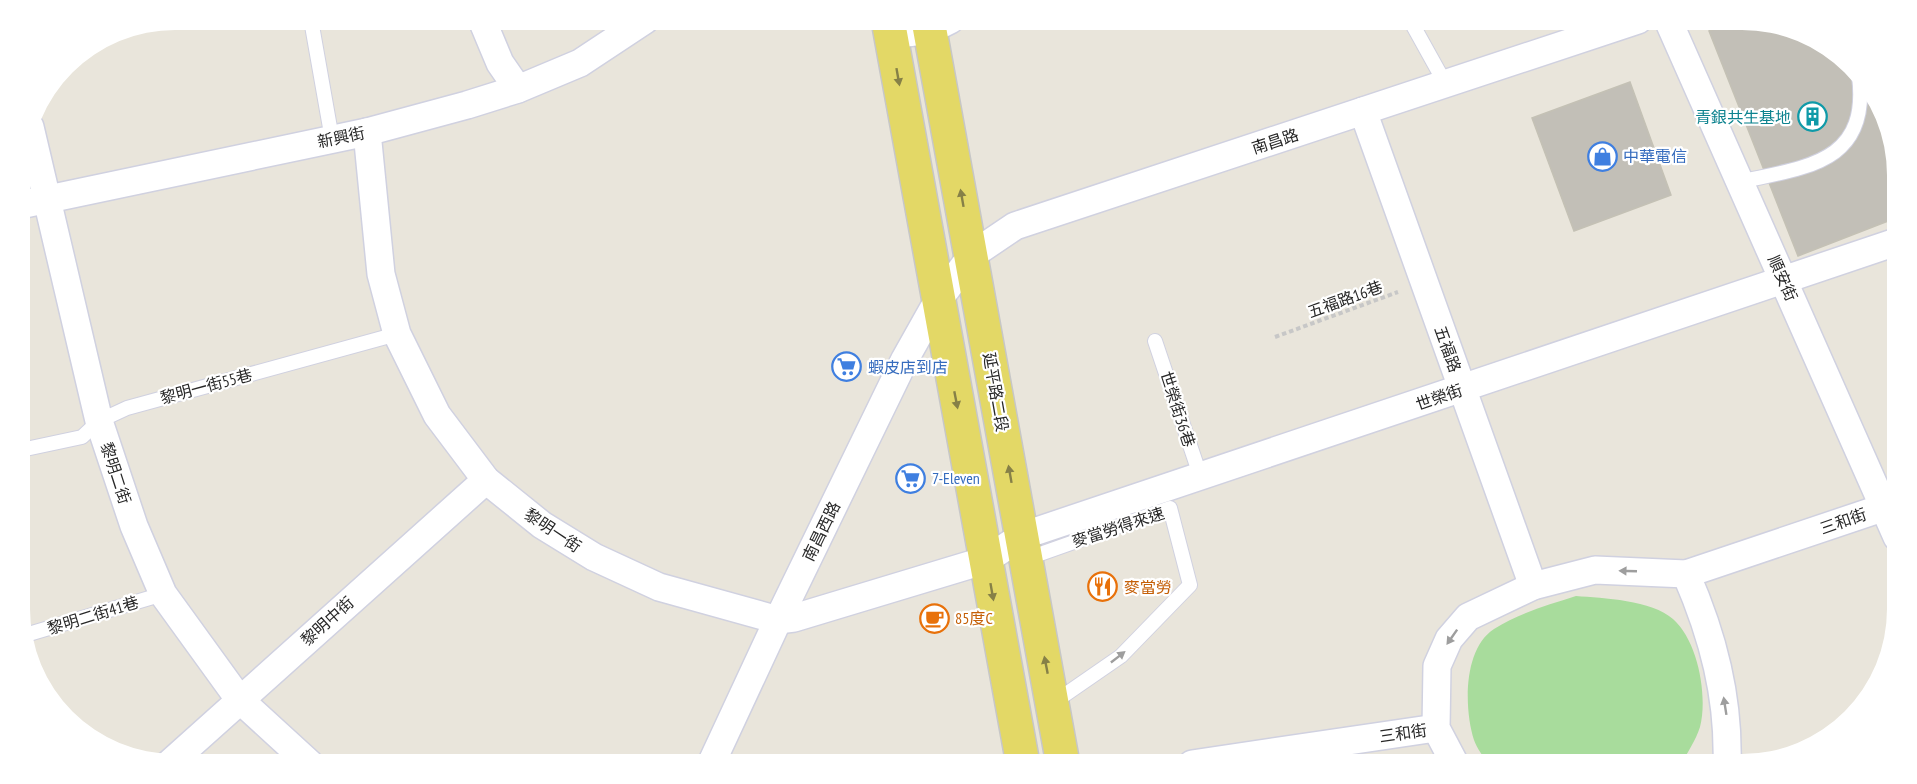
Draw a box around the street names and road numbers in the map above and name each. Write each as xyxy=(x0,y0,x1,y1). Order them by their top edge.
street label: 新興街 xyxy=(315,122,367,152)
street label: 南昌路 xyxy=(1249,124,1301,158)
street label: 順安街 xyxy=(1764,252,1802,304)
street label: 五福路16巷 xyxy=(1305,276,1385,322)
street label: 五福路 xyxy=(1430,323,1466,375)
street label: 延平路二段 xyxy=(979,351,1013,433)
street label: 黎明一街55巷 xyxy=(158,364,254,408)
street label: 世榮街36巷 xyxy=(1156,369,1200,449)
street label: 世榮街 xyxy=(1413,380,1465,414)
street label: 黎明二街 xyxy=(97,439,135,507)
street label: 南昌西路 xyxy=(798,498,844,564)
street label: 麥當勞得來速 xyxy=(1069,503,1167,551)
street label: 黎明一街 xyxy=(521,504,585,556)
street label: 三和街 xyxy=(1817,504,1869,538)
street label: 黎明二街41巷 xyxy=(45,592,141,638)
street label: 黎明中街 xyxy=(297,592,357,650)
street label: 三和街 xyxy=(1378,720,1428,746)

